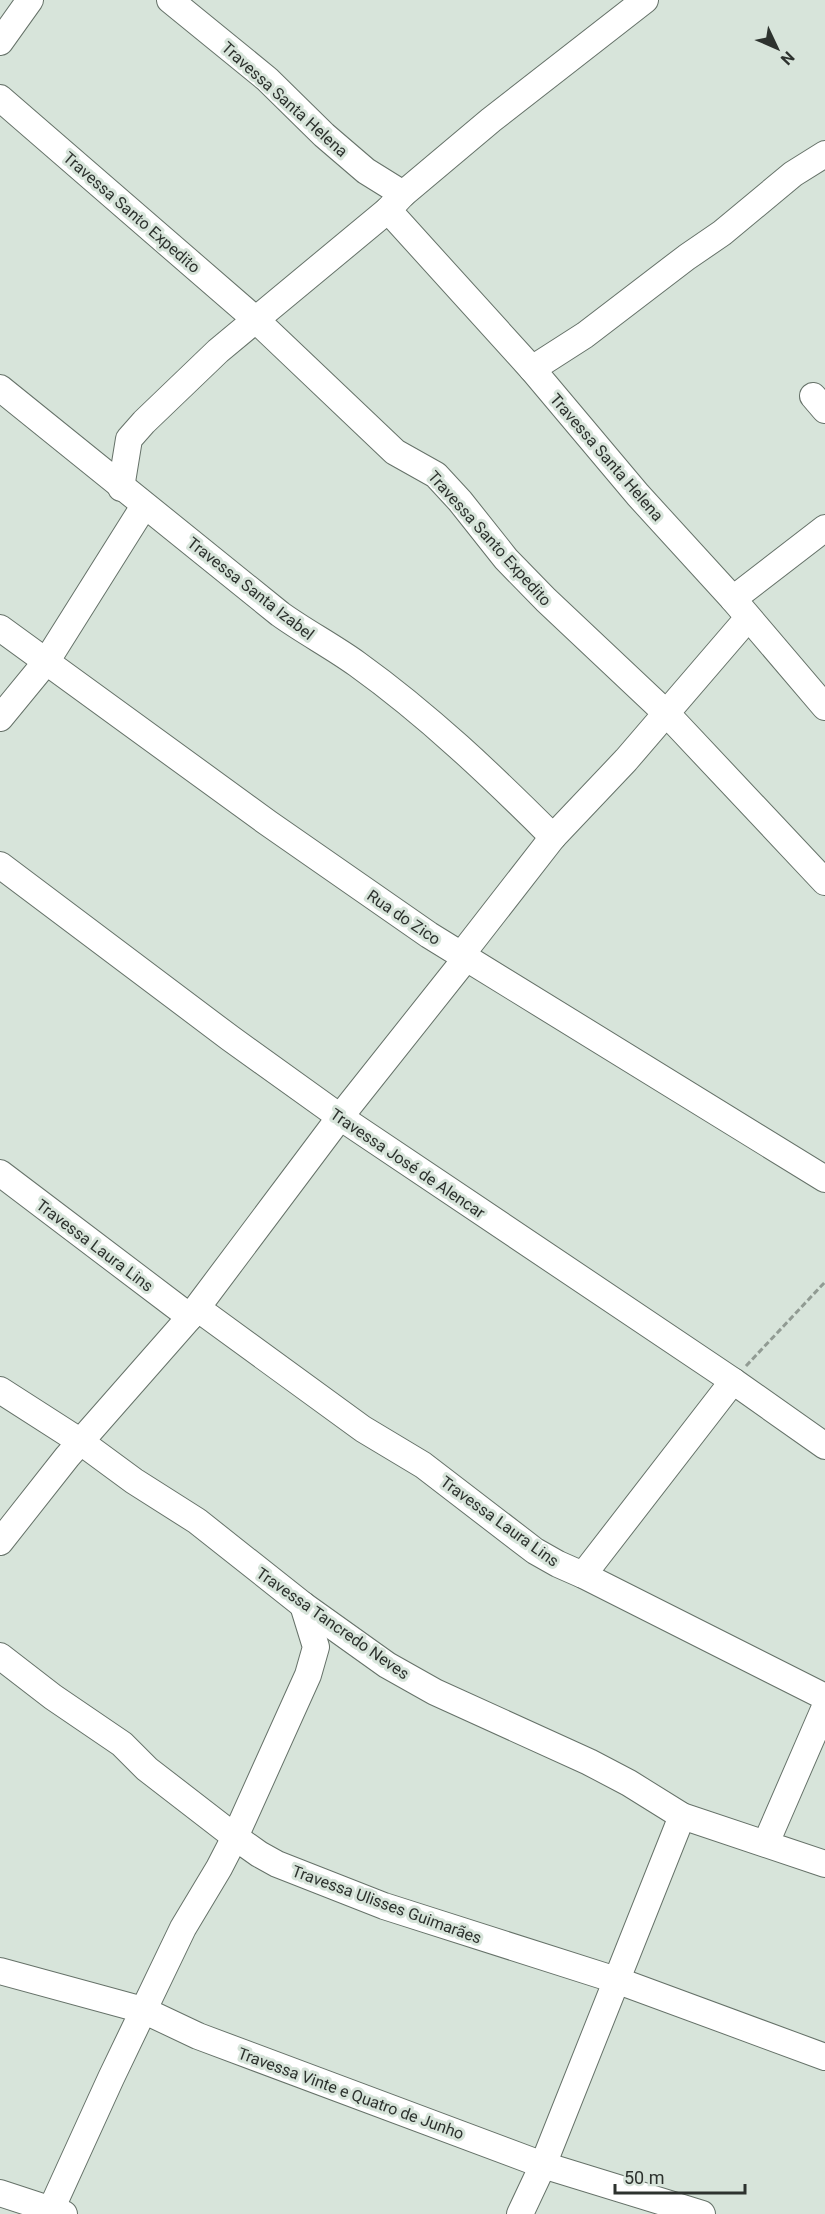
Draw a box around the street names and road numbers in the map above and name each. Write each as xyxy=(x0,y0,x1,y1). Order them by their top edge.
street label: Travessa Santa Helena xyxy=(218,38,351,161)
street label: Travessa Santo Expedito xyxy=(59,148,204,277)
street label: Travessa Santa Helena xyxy=(546,390,667,525)
street label: Travessa Santo Expedito xyxy=(424,467,555,610)
street label: Travessa Santa Izabel xyxy=(184,533,318,644)
street label: Rua do Zico xyxy=(363,886,444,949)
street label: Travessa José de Alencar xyxy=(327,1105,489,1223)
street label: Travessa Laura Lins xyxy=(32,1195,157,1296)
street label: Travessa Laura Lins xyxy=(437,1472,563,1571)
street label: Travessa Tancredo Neves xyxy=(253,1563,413,1683)
street label: Travessa Ulisses Guimarães xyxy=(289,1861,484,1948)
street label: Travessa Vinte e Quatro de Junho xyxy=(235,2044,466,2143)

